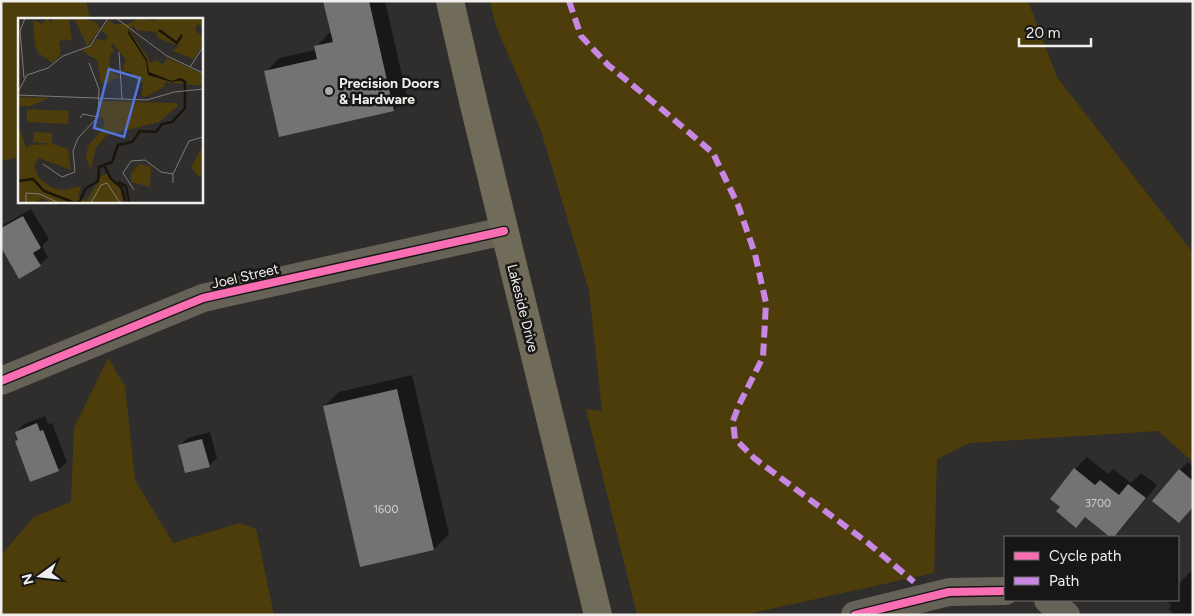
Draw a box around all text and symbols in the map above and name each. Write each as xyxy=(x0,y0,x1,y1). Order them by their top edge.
scale bar xyxy=(1019,15,1092,47)
inset map xyxy=(18,18,202,202)
text: 20 m xyxy=(1026,24,1060,42)
place label: Precision Doors & Hardware xyxy=(339,75,440,108)
marker: Precision Doors & Hardware xyxy=(323,85,335,97)
street label: Joel Street xyxy=(210,260,281,292)
street label: Lakeside Drive xyxy=(503,262,542,354)
house number: 3700 xyxy=(1085,497,1111,510)
house number: 1600 xyxy=(374,503,398,516)
legend xyxy=(1004,536,1179,601)
text: Cycle path xyxy=(1049,547,1121,565)
north arrow xyxy=(15,551,65,601)
text: N xyxy=(18,572,38,587)
text: Path xyxy=(1049,572,1079,590)

